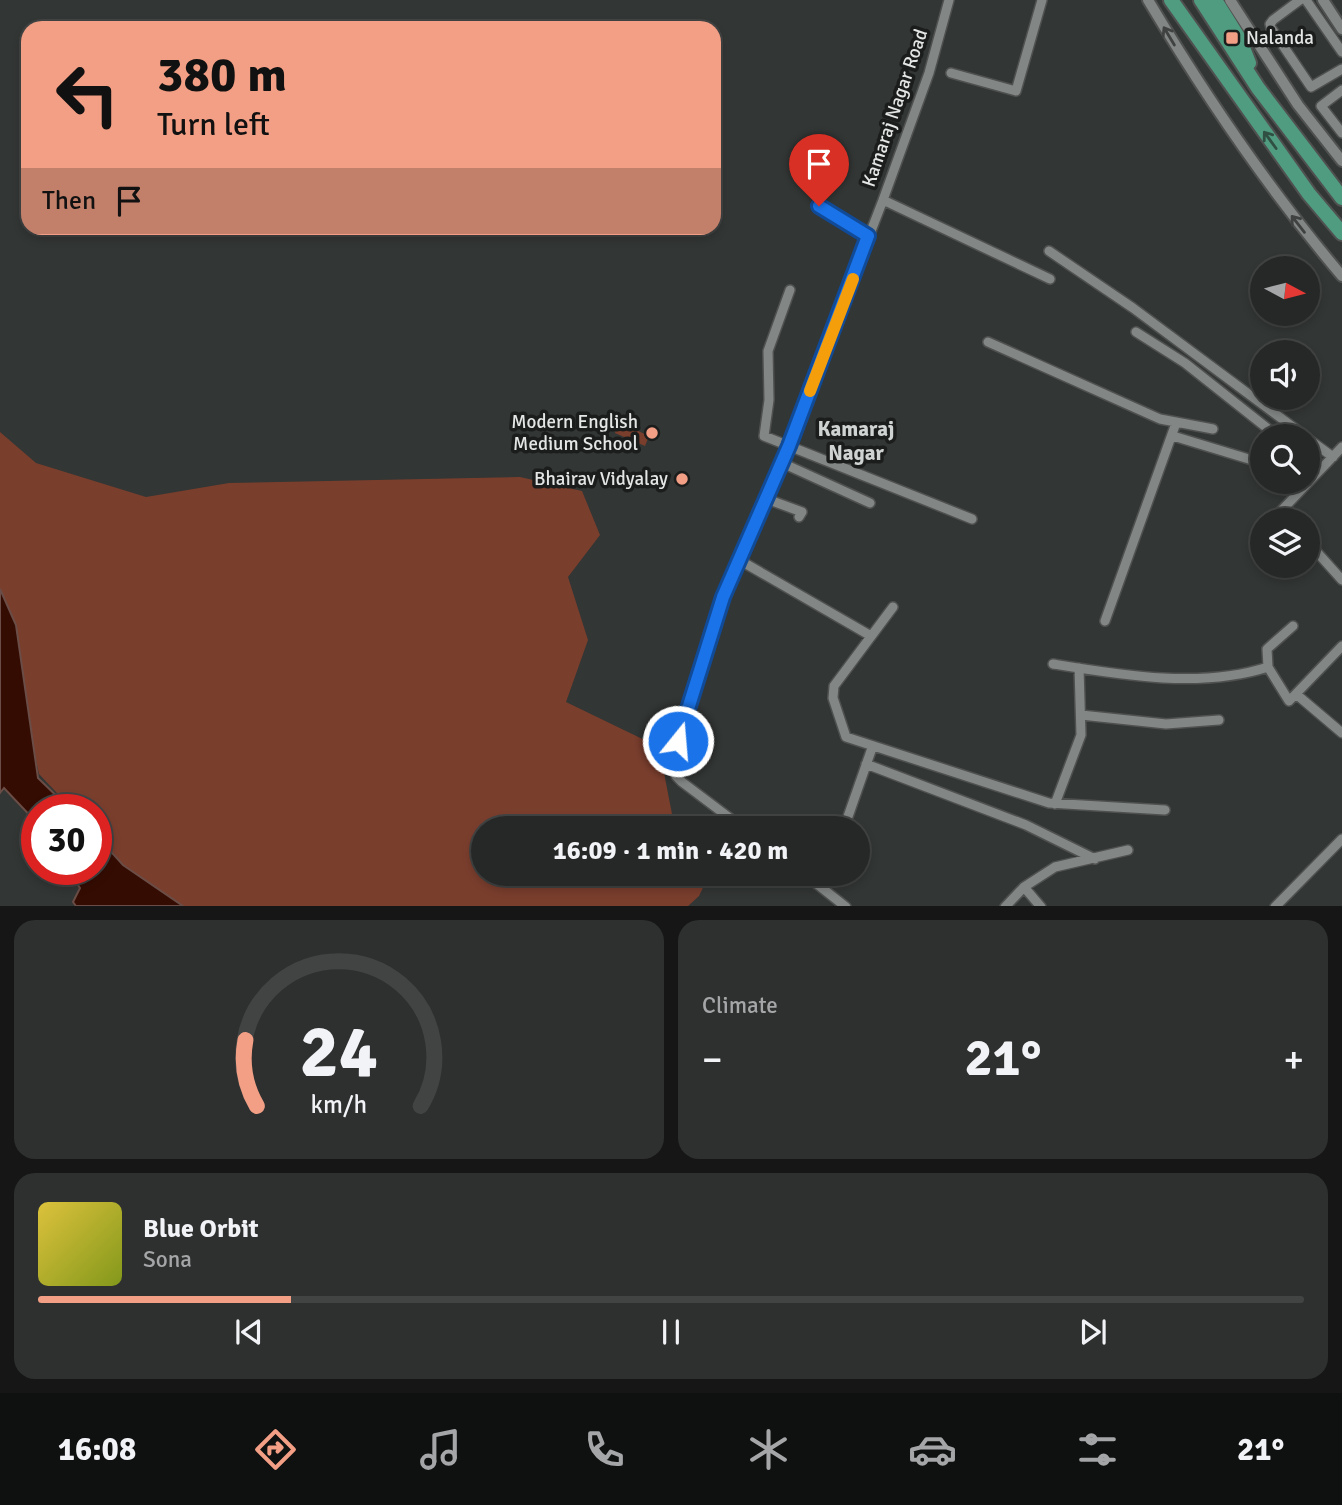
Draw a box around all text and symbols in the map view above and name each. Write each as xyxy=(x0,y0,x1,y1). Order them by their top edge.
street label: Kamaraj Nagar Road xyxy=(857,26,933,190)
place label: Nalanda xyxy=(1246,26,1314,50)
one-way arrow xyxy=(1162,27,1176,47)
marker: Nalanda xyxy=(1224,30,1240,46)
text: 380 m xyxy=(157,45,287,105)
icon: left xyxy=(42,49,133,140)
text: Turn left xyxy=(157,105,270,144)
one-way arrow xyxy=(1263,131,1278,150)
pin xyxy=(789,134,849,206)
icon: arrive xyxy=(800,145,838,183)
icon: arrive xyxy=(110,182,148,220)
text: Then xyxy=(42,185,96,217)
one-way arrow xyxy=(1291,215,1306,233)
north arrow xyxy=(1250,256,1320,326)
map controls xyxy=(1250,256,1320,578)
button: sound xyxy=(1250,340,1320,410)
place label: Modern English Medium School xyxy=(511,410,638,456)
district label: Kamaraj Nagar xyxy=(818,416,894,466)
button: search xyxy=(1250,424,1320,494)
marker: Modern English Medium School xyxy=(644,425,660,441)
place label: Bhairav Vidyalay xyxy=(534,467,668,491)
marker: Bhairav Vidyalay xyxy=(674,471,690,487)
button: layers xyxy=(1250,508,1320,578)
position arrow xyxy=(641,704,715,778)
speed limit sign: 30 xyxy=(21,794,112,885)
text: 16:09 · 1 min · 420 m xyxy=(553,835,788,867)
text: Climate xyxy=(702,991,778,1020)
text: 24 xyxy=(300,1008,378,1097)
text: 21° xyxy=(965,1026,1041,1090)
text: − xyxy=(702,1036,723,1083)
text: + xyxy=(1283,1036,1304,1083)
text: km/h xyxy=(311,1088,367,1119)
text: Blue Orbit xyxy=(143,1213,259,1245)
text: Sona xyxy=(143,1245,192,1274)
icon: previous xyxy=(230,1313,268,1351)
icon: pause xyxy=(652,1313,690,1351)
icon: next xyxy=(1074,1313,1112,1351)
icon: directions xyxy=(251,1425,300,1474)
icon: music xyxy=(416,1425,465,1474)
icon: phone xyxy=(580,1425,629,1474)
icon: climate xyxy=(744,1425,793,1474)
icon: car xyxy=(908,1425,957,1474)
icon: filters xyxy=(1073,1425,1122,1474)
text: 16:08 xyxy=(58,1430,136,1469)
text: 21° xyxy=(1237,1430,1284,1469)

